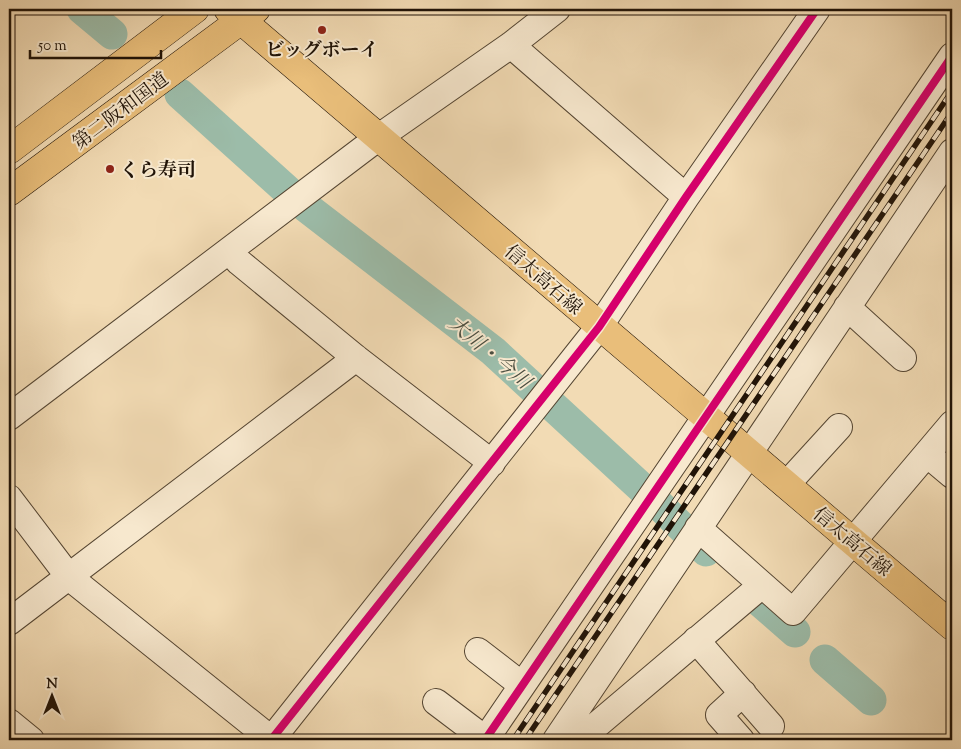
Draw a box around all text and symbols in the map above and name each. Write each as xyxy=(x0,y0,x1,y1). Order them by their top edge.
marker: ビッグボーイ xyxy=(316,24,328,36)
scale bar xyxy=(30,28,161,60)
text: 50 m xyxy=(37,36,67,57)
place label: ビッグボーイ xyxy=(265,38,379,65)
street label: 第二阪和国道 xyxy=(68,67,175,157)
place label: くら寿司 xyxy=(120,158,196,185)
marker: くら寿司 xyxy=(104,163,116,175)
street label: 信太高石線 xyxy=(498,240,587,322)
water label: 大川・今川 xyxy=(441,311,538,398)
street label: 信太高石線 xyxy=(806,502,896,584)
north arrow xyxy=(28,672,78,722)
text: N xyxy=(46,675,58,695)

